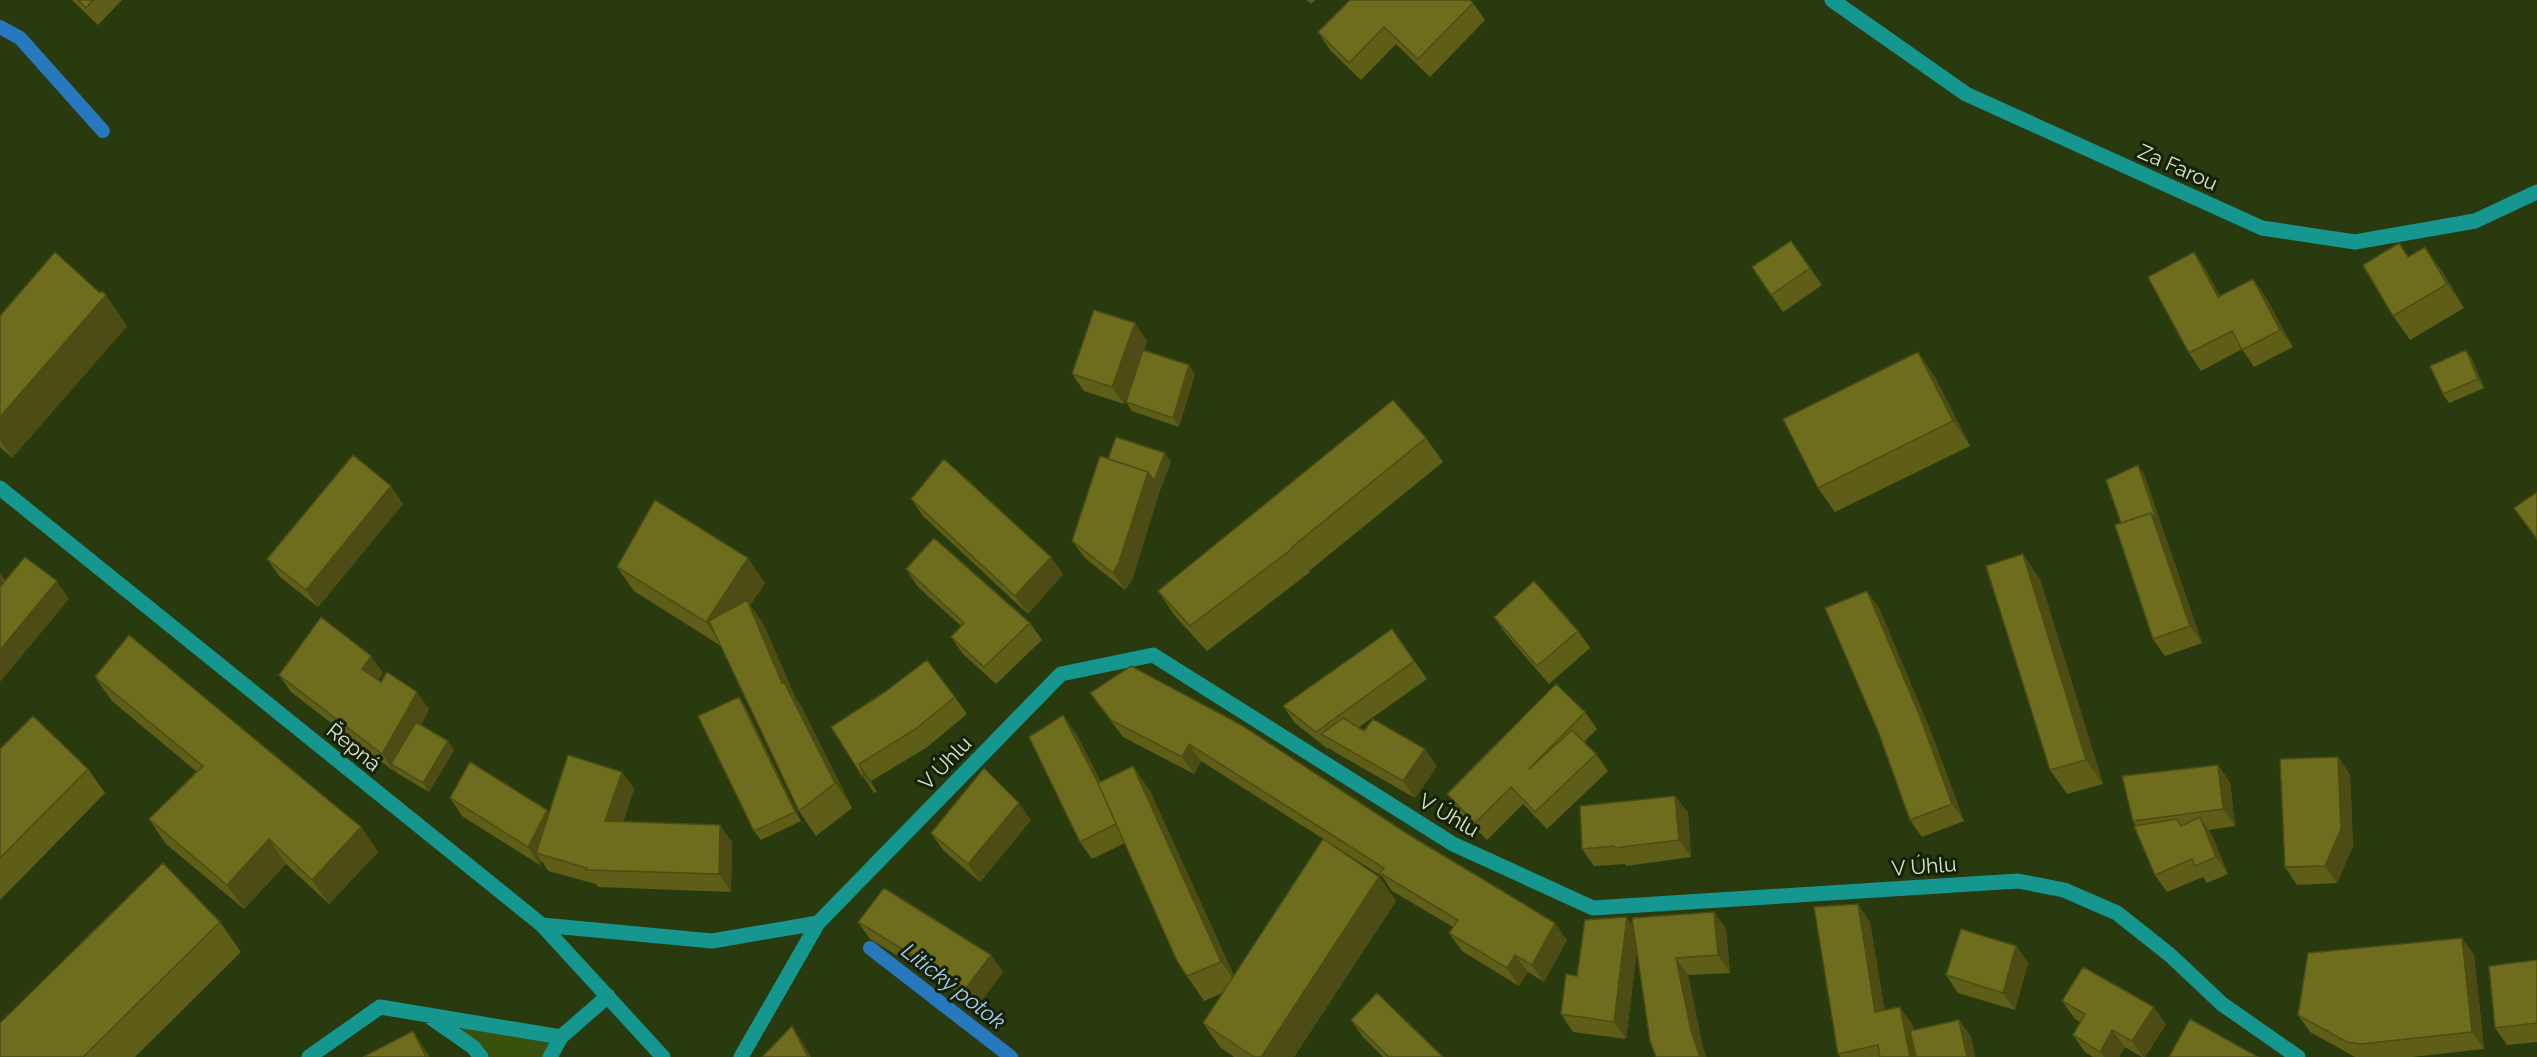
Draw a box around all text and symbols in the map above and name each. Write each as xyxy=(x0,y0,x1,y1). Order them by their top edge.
street label: Za Farou xyxy=(2134,138,2222,196)
street label: Řepná xyxy=(322,718,386,776)
street label: V Úhlu xyxy=(913,731,977,795)
street label: V Úhlu xyxy=(1415,788,1483,842)
street label: V Úhlu xyxy=(1891,851,1957,881)
water label: Litický potok xyxy=(897,937,1011,1035)

